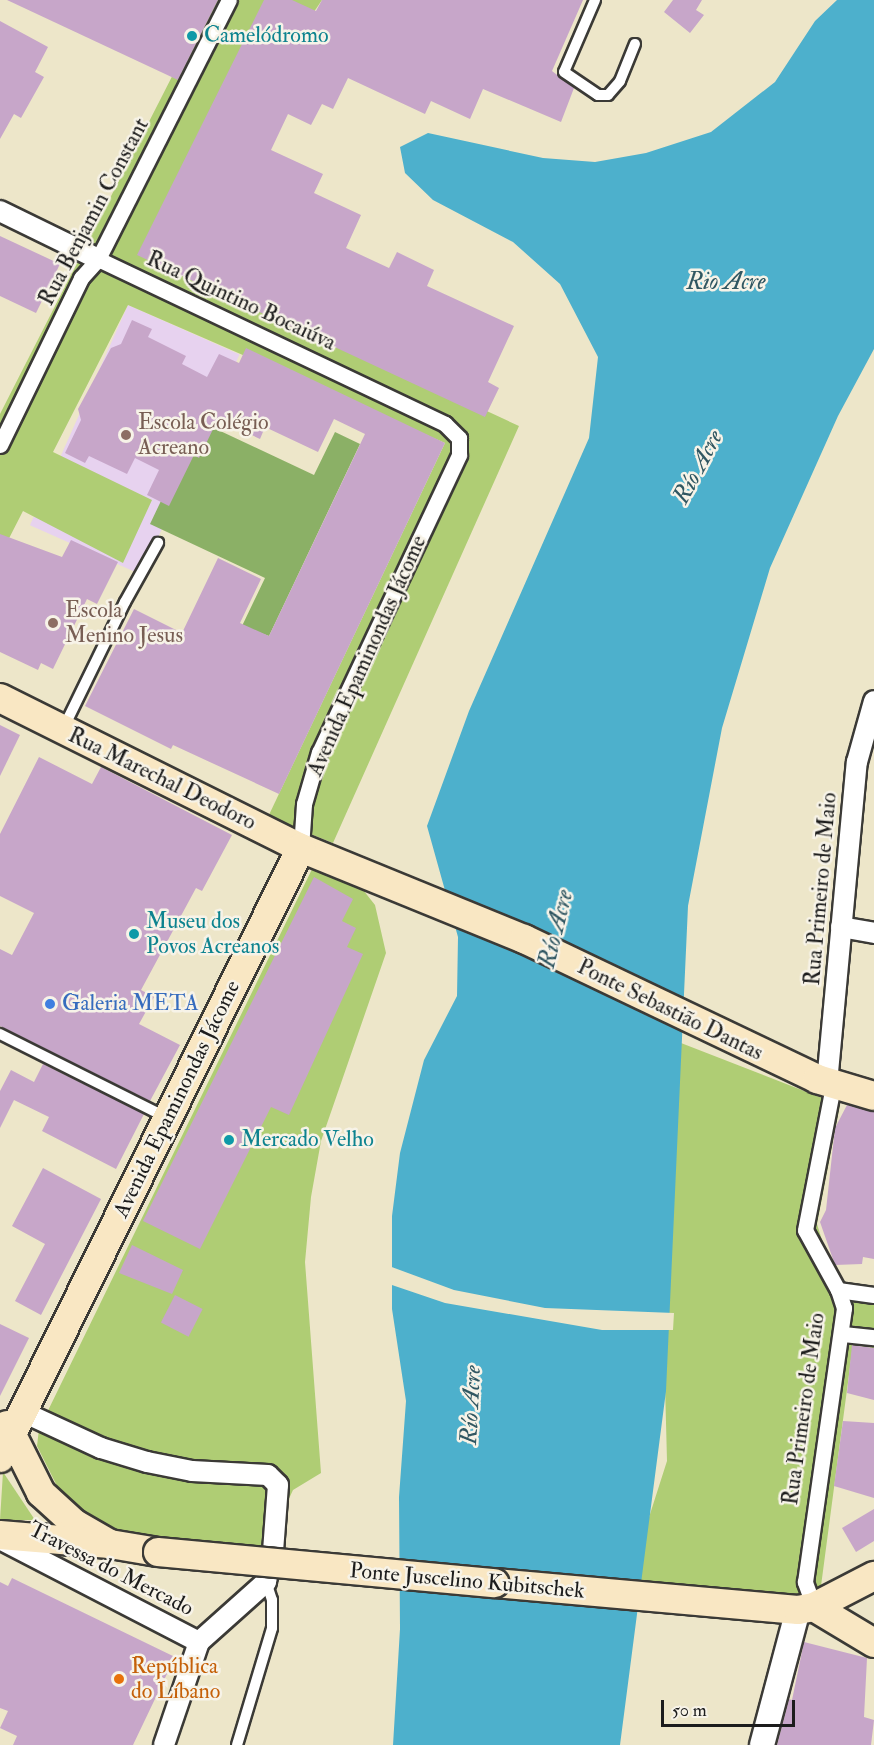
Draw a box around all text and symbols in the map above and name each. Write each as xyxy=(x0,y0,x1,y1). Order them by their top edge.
place label: Camelódromo xyxy=(204,23,328,49)
marker: Camelódromo xyxy=(185,29,199,43)
street label: Rua Benjamin Constant xyxy=(33,114,155,310)
street label: Rua Quintino Bocaiúva xyxy=(142,246,340,356)
water label: Rio Acre xyxy=(686,268,766,296)
place label: Escola Colégio Acreano xyxy=(138,409,268,460)
water label: Río Acre xyxy=(667,425,729,509)
marker: Escola Colégio Acreano xyxy=(119,428,133,442)
street label: Avenida Epaminondas Jácome xyxy=(302,532,432,780)
place label: Escola Menino Jesus xyxy=(65,597,183,648)
marker: Escola Menino Jesus xyxy=(46,616,60,630)
street label: Rua Marechal Deodoro xyxy=(64,722,260,836)
street label: Rua Primeiro de Maio xyxy=(799,791,843,987)
water label: Río Acre xyxy=(532,887,580,971)
place label: Museu dos Povos Acreanos xyxy=(146,908,279,960)
marker: Museu dos Povos Acreanos xyxy=(127,927,141,941)
street label: Ponte Sebastião Dantas xyxy=(573,954,767,1066)
street label: Avenida Epaminondas Jácome xyxy=(108,976,246,1222)
place label: Galeria META xyxy=(62,991,199,1017)
marker: Galeria META xyxy=(43,997,57,1011)
place label: Mercado Velho xyxy=(241,1127,374,1153)
marker: Mercado Velho xyxy=(222,1133,236,1147)
street label: Rua Primeiro de Maio xyxy=(777,1311,831,1507)
water label: Río Acre xyxy=(455,1365,487,1445)
street label: Travessa do Mercado xyxy=(24,1516,198,1622)
street label: Ponte Juscelino Kubitschek xyxy=(348,1558,586,1604)
place label: República do Líbano xyxy=(131,1653,220,1705)
marker: República do Líbano xyxy=(112,1672,126,1686)
scale bar xyxy=(664,1688,798,1726)
text: 50 m xyxy=(672,1699,707,1722)

